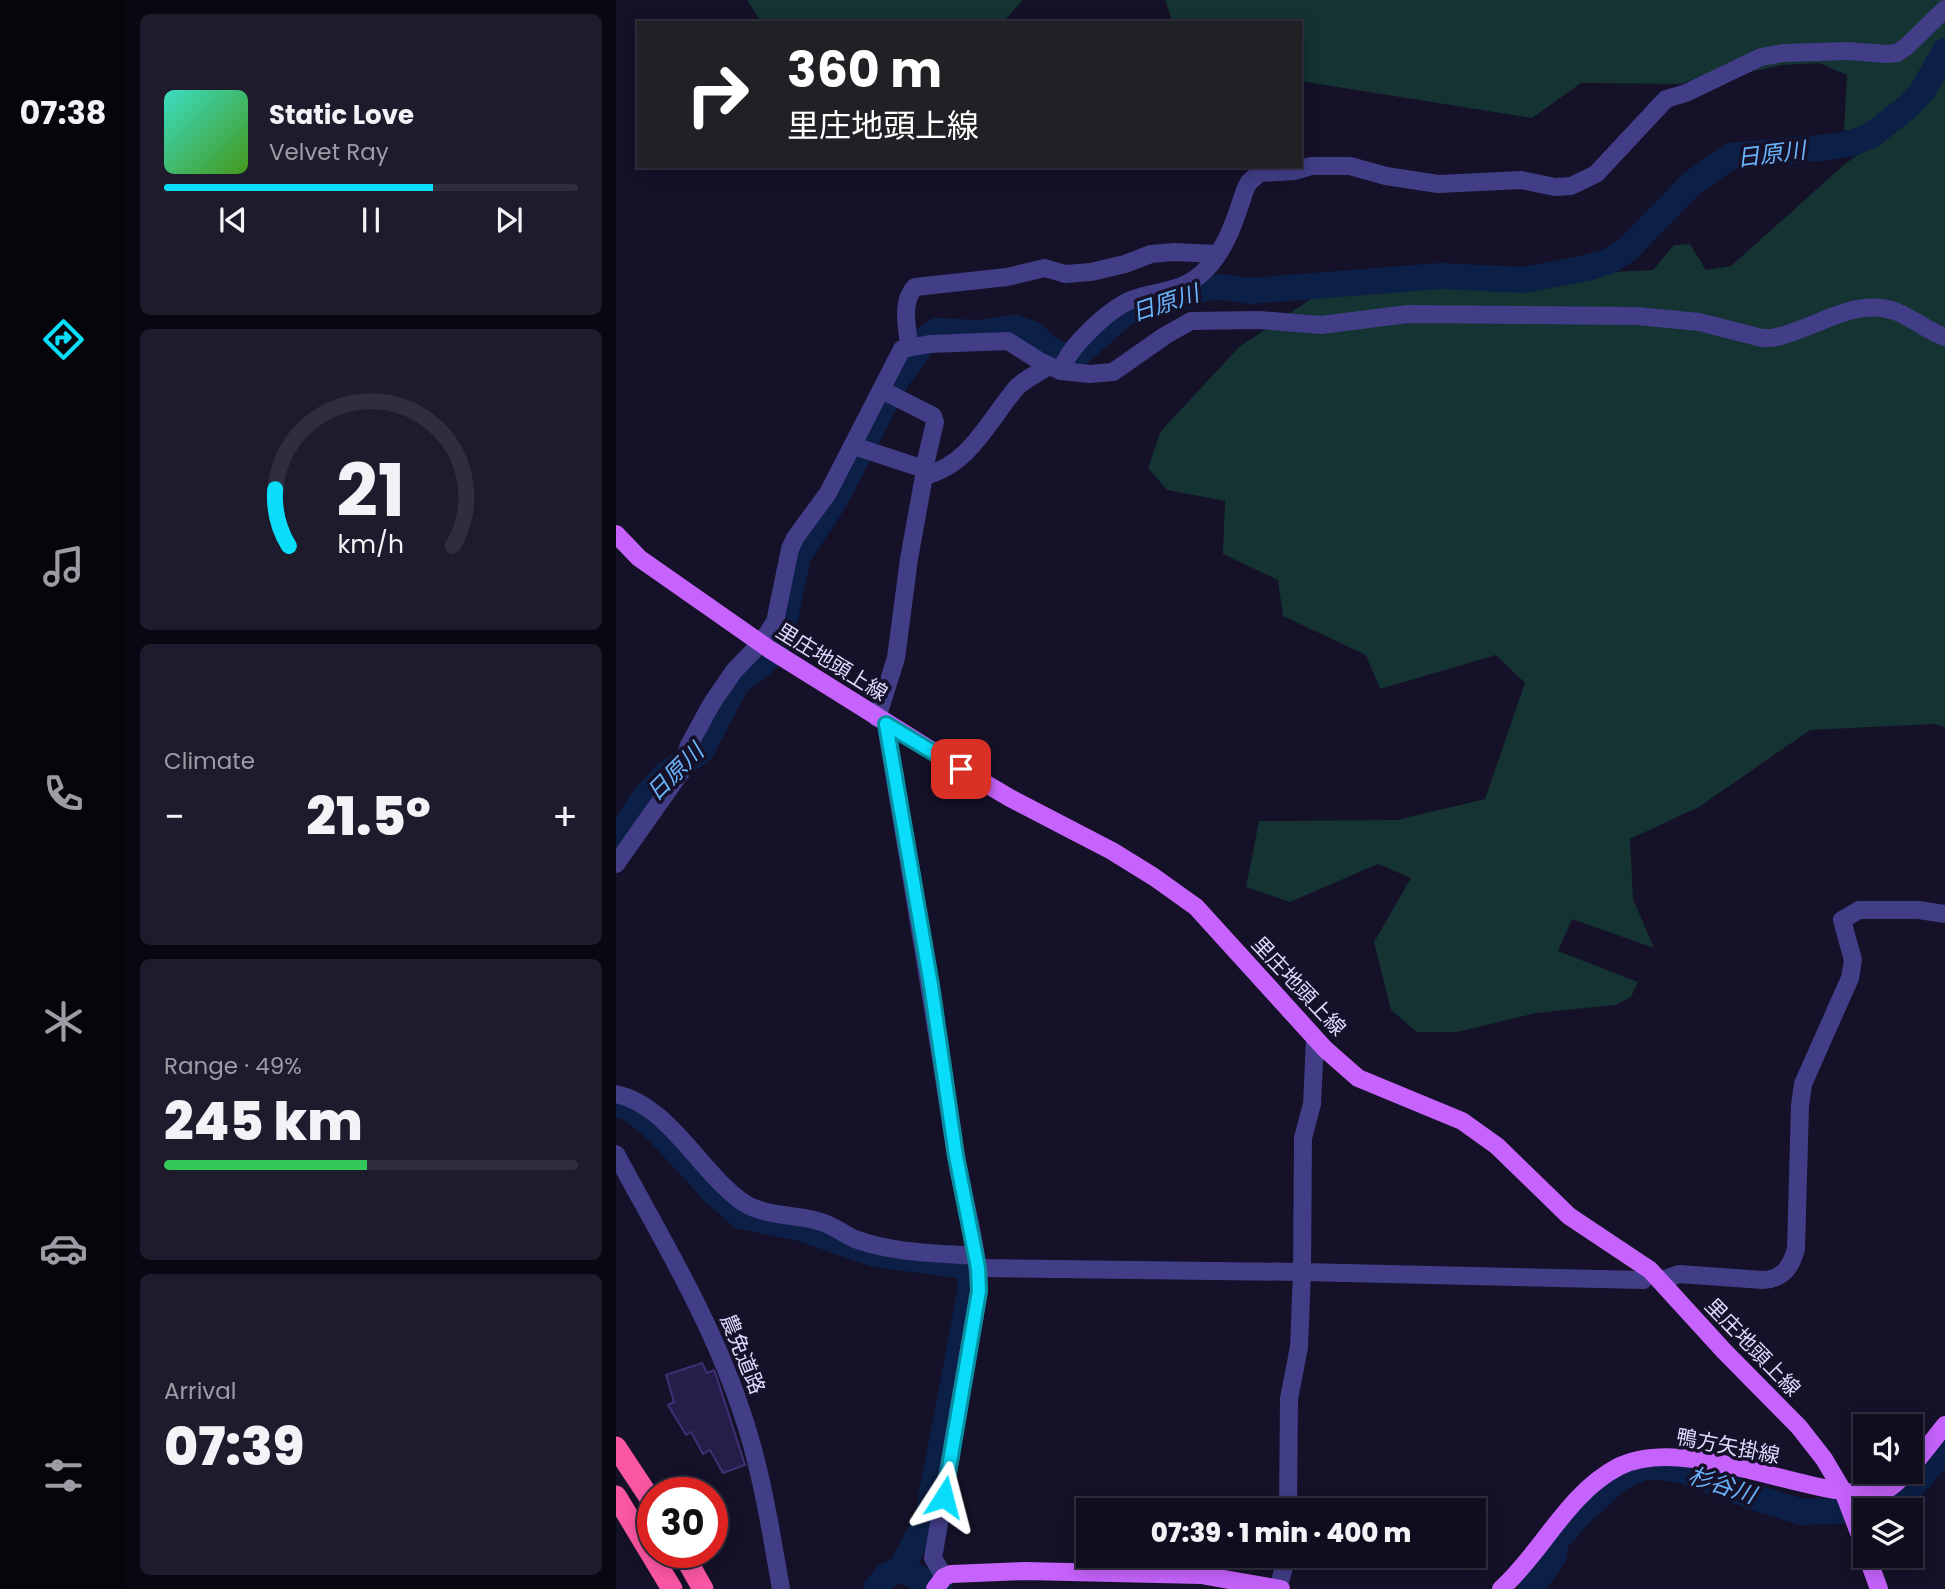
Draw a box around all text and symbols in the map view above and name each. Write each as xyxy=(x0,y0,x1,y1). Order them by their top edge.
text: 360 m xyxy=(787,36,942,104)
icon: right xyxy=(672,49,763,140)
text: 07:38 xyxy=(19,90,107,135)
text: Static Love xyxy=(269,97,414,133)
text: 里庄地頭上線 xyxy=(787,103,979,148)
water label: 日原川 xyxy=(1735,134,1810,174)
text: Velvet Ray xyxy=(269,136,389,168)
icon: previous xyxy=(214,201,252,239)
icon: pause xyxy=(352,201,390,239)
icon: next xyxy=(490,201,528,239)
water label: 日原川 xyxy=(1127,276,1206,329)
icon: directions xyxy=(39,315,88,364)
text: 21 xyxy=(337,440,405,541)
text: km/h xyxy=(338,526,404,561)
icon: music xyxy=(39,542,88,591)
street label: 里庄地頭上線 xyxy=(771,616,893,708)
water label: 日原川 xyxy=(639,734,713,808)
pin xyxy=(931,739,991,799)
text: Climate xyxy=(164,745,255,777)
icon: arrive xyxy=(942,750,980,788)
icon: phone xyxy=(39,769,88,818)
text: 21.5° xyxy=(306,780,431,853)
text: − xyxy=(164,790,185,843)
text: + xyxy=(552,790,578,843)
street label: 里庄地頭上線 xyxy=(1245,930,1353,1042)
icon: climate xyxy=(39,997,88,1046)
text: Range · 49% xyxy=(164,1050,302,1082)
text: 245 km xyxy=(164,1085,363,1158)
icon: car xyxy=(39,1224,88,1273)
street label: 里庄地頭上線 xyxy=(1699,1292,1807,1402)
street label: 農免道路 xyxy=(714,1310,772,1398)
text: Arrival xyxy=(164,1375,236,1407)
text: 07:39 xyxy=(164,1410,304,1483)
map controls xyxy=(1853,1414,1923,1568)
button: sound xyxy=(1853,1414,1923,1484)
street label: 鴨方矢掛線 xyxy=(1674,1422,1782,1470)
icon: filters xyxy=(39,1451,88,1500)
water label: 杉谷川 xyxy=(1684,1459,1763,1512)
position arrow xyxy=(907,1460,981,1534)
speed limit sign: 30 xyxy=(637,1477,728,1568)
button: layers xyxy=(1853,1498,1923,1568)
text: 07:39 · 1 min · 400 m xyxy=(1151,1515,1411,1551)

